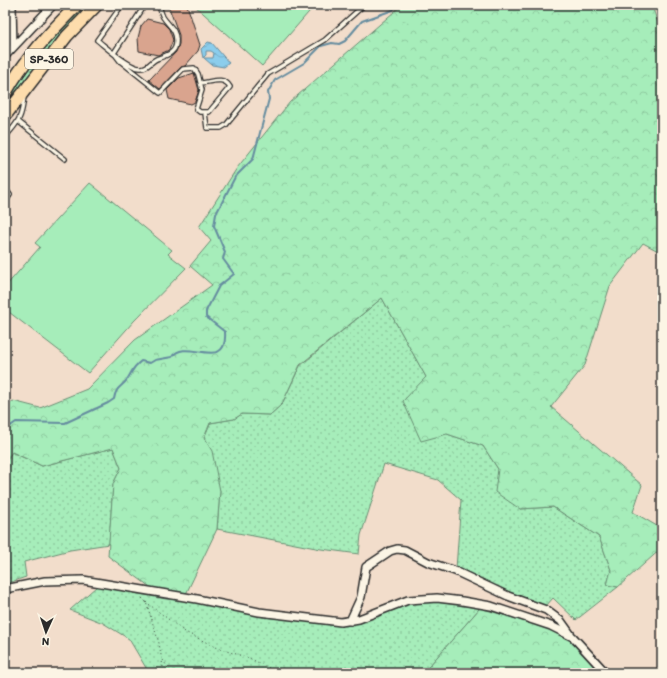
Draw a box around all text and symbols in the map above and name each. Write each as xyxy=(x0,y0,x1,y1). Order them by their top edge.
road number: SP-360 xyxy=(25,49,73,69)
north arrow xyxy=(26,612,66,652)
text: N xyxy=(41,635,50,648)

